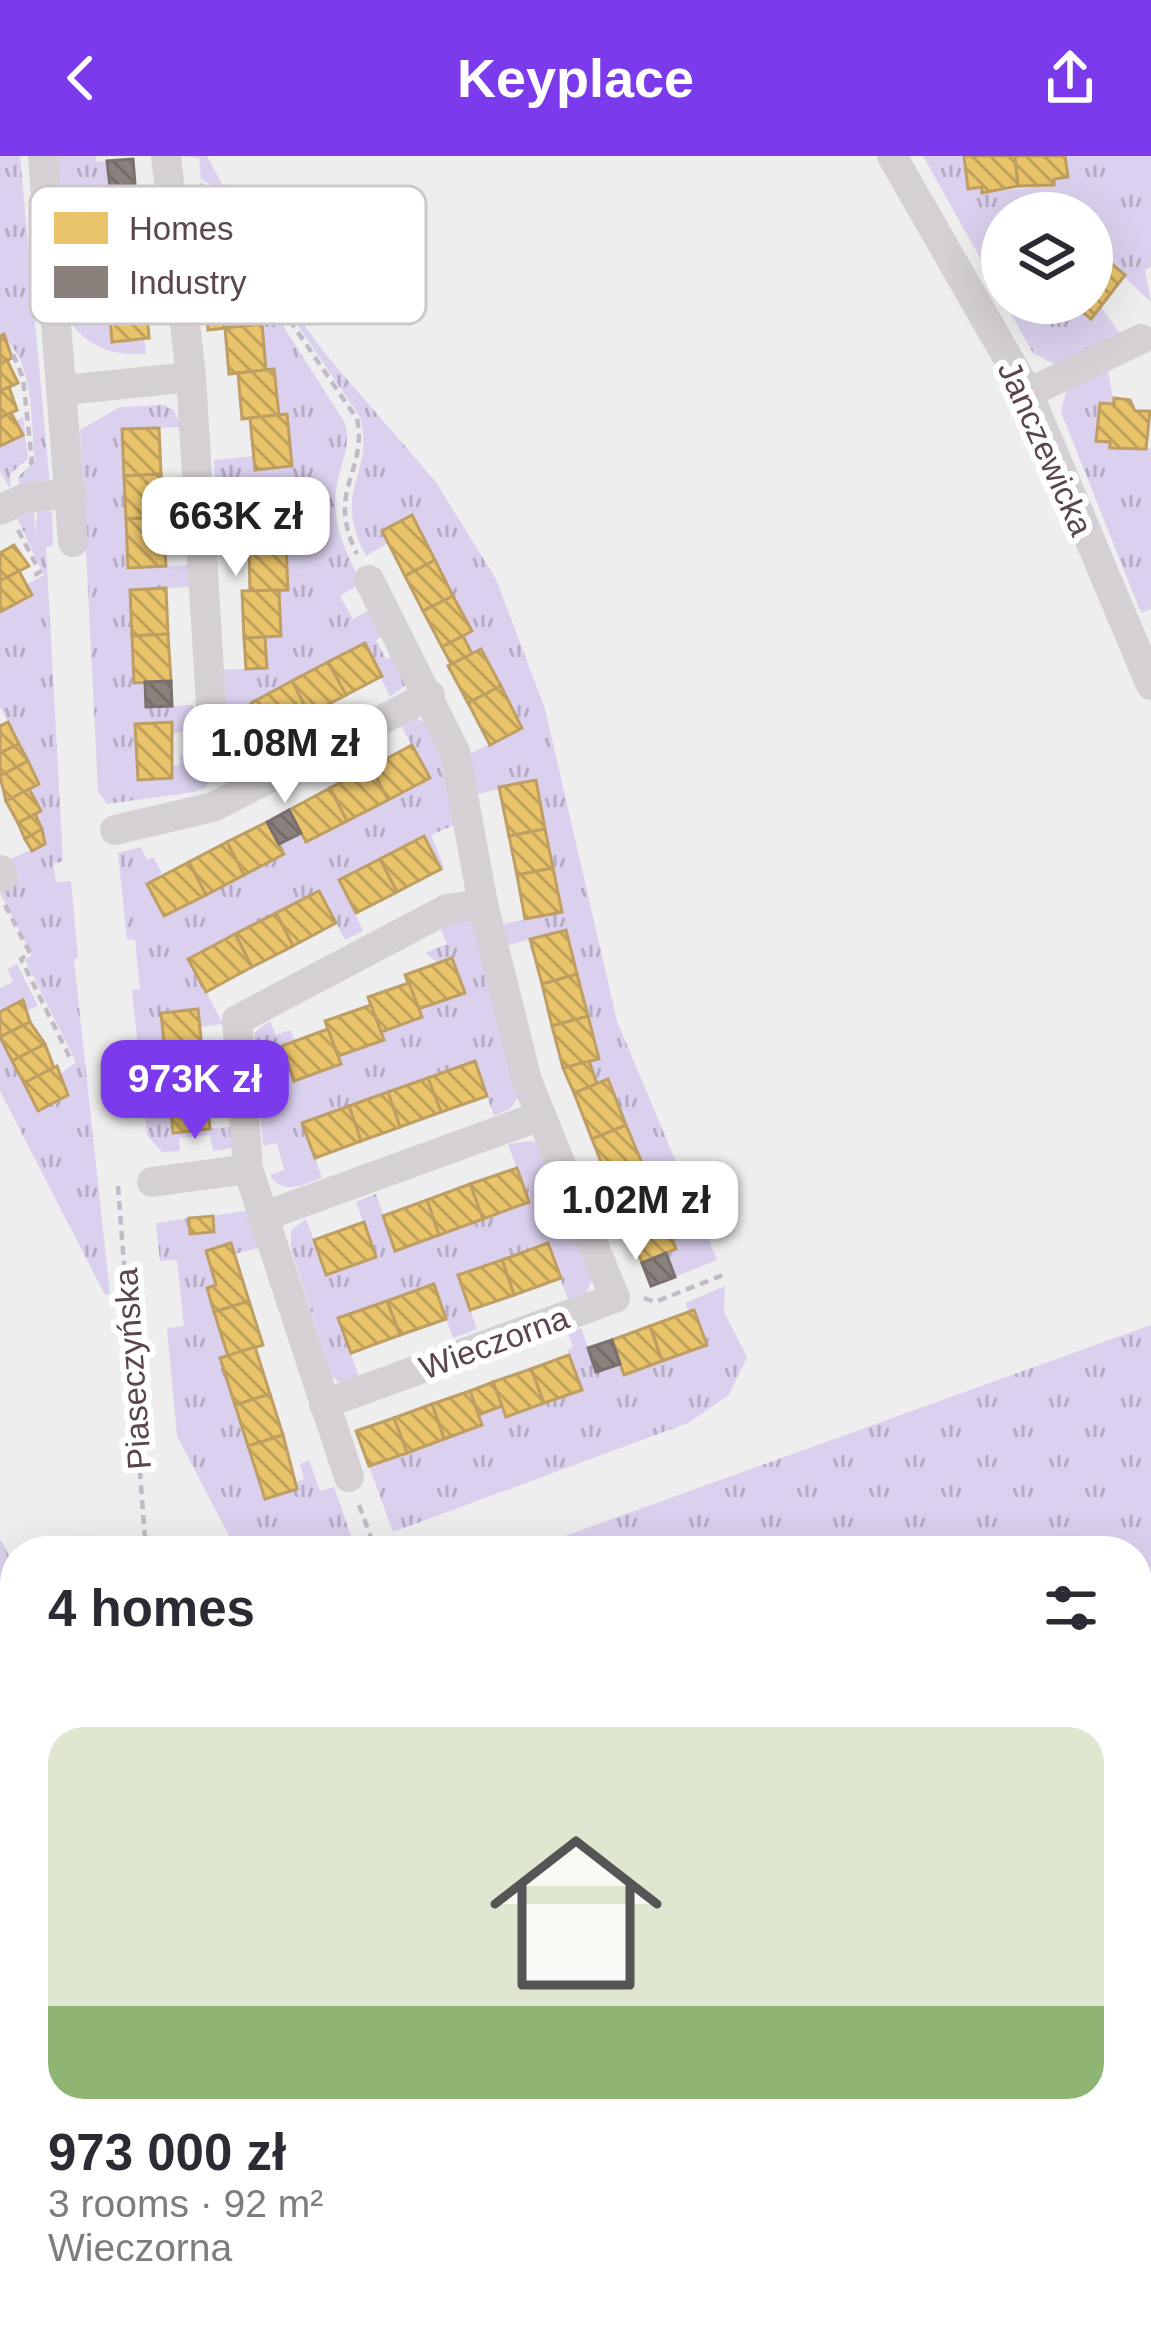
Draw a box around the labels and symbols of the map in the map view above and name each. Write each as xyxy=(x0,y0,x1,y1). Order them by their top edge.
legend xyxy=(30,186,426,324)
text: Homes xyxy=(129,210,234,247)
text: Industry xyxy=(129,264,247,301)
street label: Janczewicka xyxy=(991,355,1101,542)
pin: 663K zł xyxy=(125,477,347,579)
pin: 1.08M zł xyxy=(161,704,409,806)
pin: 973K zł xyxy=(84,1040,306,1142)
pin: 1.02M zł xyxy=(512,1161,760,1263)
street label: Piaseczyńska xyxy=(107,1266,158,1471)
street label: Wieczorna xyxy=(415,1298,574,1387)

